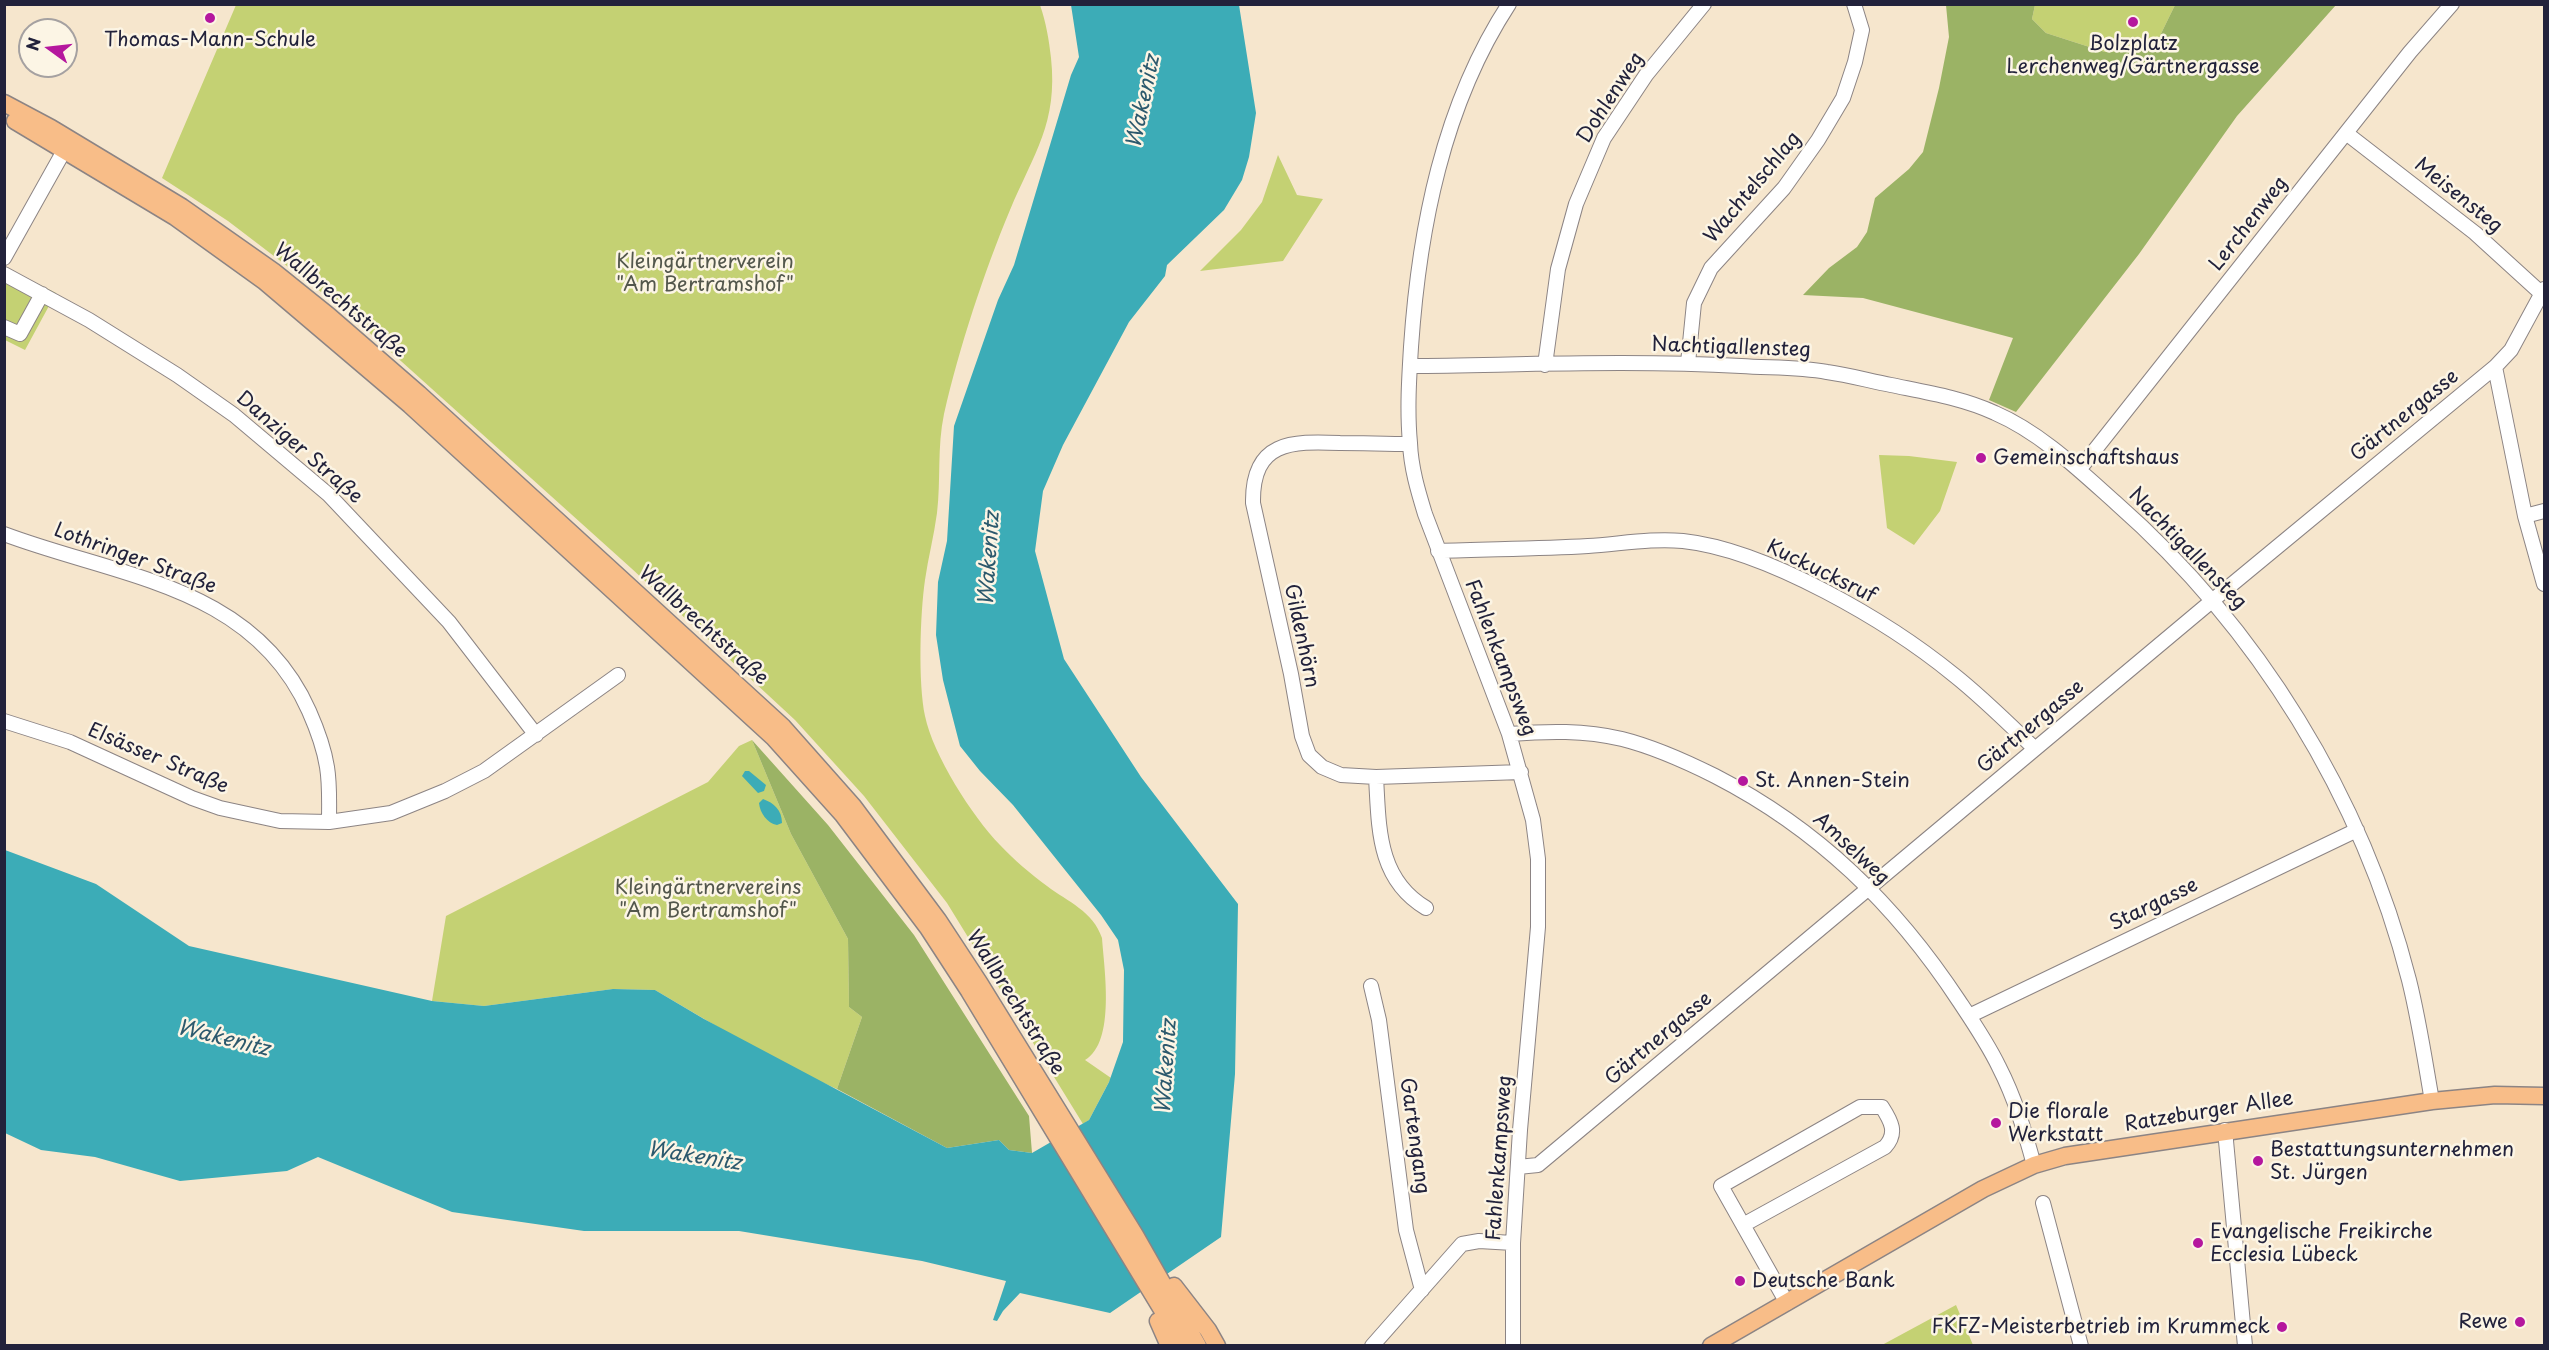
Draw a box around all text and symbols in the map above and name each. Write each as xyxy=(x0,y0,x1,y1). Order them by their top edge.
marker: Thomas-Mann-Schule xyxy=(203,11,217,25)
marker: Bolzplatz Lerchenweg/Gärtnergasse xyxy=(2126,15,2140,29)
north arrow xyxy=(18,18,78,78)
place label: Thomas-Mann-Schule xyxy=(104,28,316,52)
place label: Bolzplatz Lerchenweg/Gärtnergasse xyxy=(2006,32,2260,79)
text: N xyxy=(19,35,46,53)
street label: Dohlenweg xyxy=(1573,48,1649,148)
water label: Wakenitz xyxy=(1122,53,1166,151)
street label: Wachtelschlag xyxy=(1700,127,1806,249)
street label: Meisensteg xyxy=(2409,153,2507,239)
street label: Lerchenweg xyxy=(2205,172,2293,276)
street label: Wallbrechtstraße xyxy=(268,238,412,364)
park label: Kleingärtnerverein "Am Bertramshof" xyxy=(616,250,794,297)
street label: Nachtigallensteg xyxy=(1651,333,1811,363)
street label: Gärtnergasse xyxy=(2346,365,2464,467)
street label: Danziger Straße xyxy=(231,387,367,509)
place label: Gemeinschaftshaus xyxy=(1993,446,2179,470)
marker: Gemeinschaftshaus xyxy=(1974,451,1988,465)
street label: Nachtigallensteg xyxy=(2123,483,2251,615)
water label: Wakenitz xyxy=(974,511,1006,607)
street label: Lothringer Straße xyxy=(51,519,219,599)
street label: Kuckucksruf xyxy=(1762,535,1880,609)
street label: Wallbrechtstraße xyxy=(633,561,773,691)
street label: Fahlenkampsweg xyxy=(1459,576,1541,740)
street label: Gildenhörn xyxy=(1278,582,1324,690)
street label: Gärtnergasse xyxy=(1973,675,2089,779)
street label: Elsässer Straße xyxy=(84,719,232,799)
place label: St. Annen-Stein xyxy=(1755,769,1910,793)
marker: St. Annen-Stein xyxy=(1736,774,1750,788)
street label: Amselweg xyxy=(1808,808,1894,890)
street label: Stargasse xyxy=(2106,873,2202,937)
park label: Kleingärtnervereins "Am Bertramshof" xyxy=(615,876,801,923)
street label: Wallbrechtstraße xyxy=(961,926,1069,1080)
street label: Gärtnergasse xyxy=(1601,987,1717,1091)
water label: Wakenitz xyxy=(174,1015,272,1063)
water label: Wakenitz xyxy=(1151,1019,1183,1115)
street label: Fahlenkampsweg xyxy=(1482,1074,1518,1242)
street label: Gartengang xyxy=(1394,1076,1434,1196)
street label: Ratzeburger Allee xyxy=(2123,1087,2295,1137)
place label: Die florale Werkstatt xyxy=(2008,1100,2109,1147)
marker: Die florale Werkstatt xyxy=(1989,1116,2003,1130)
water label: Wakenitz xyxy=(646,1137,742,1177)
place label: Bestattungsunternehmen St. Jürgen xyxy=(2270,1138,2514,1185)
marker: Bestattungsunternehmen St. Jürgen xyxy=(2251,1154,2265,1168)
place label: Evangelische Freikirche Ecclesia Lübeck xyxy=(2210,1220,2433,1267)
marker: Evangelische Freikirche Ecclesia Lübeck xyxy=(2191,1236,2205,1250)
place label: Deutsche Bank xyxy=(1752,1269,1895,1293)
marker: Deutsche Bank xyxy=(1733,1274,1747,1288)
place label: Rewe xyxy=(2458,1310,2508,1334)
place label: FKFZ-Meisterbetrieb im Krummeck xyxy=(1932,1315,2270,1339)
marker: Rewe xyxy=(2513,1315,2527,1329)
marker: FKFZ-Meisterbetrieb im Krummeck xyxy=(2275,1320,2289,1334)

